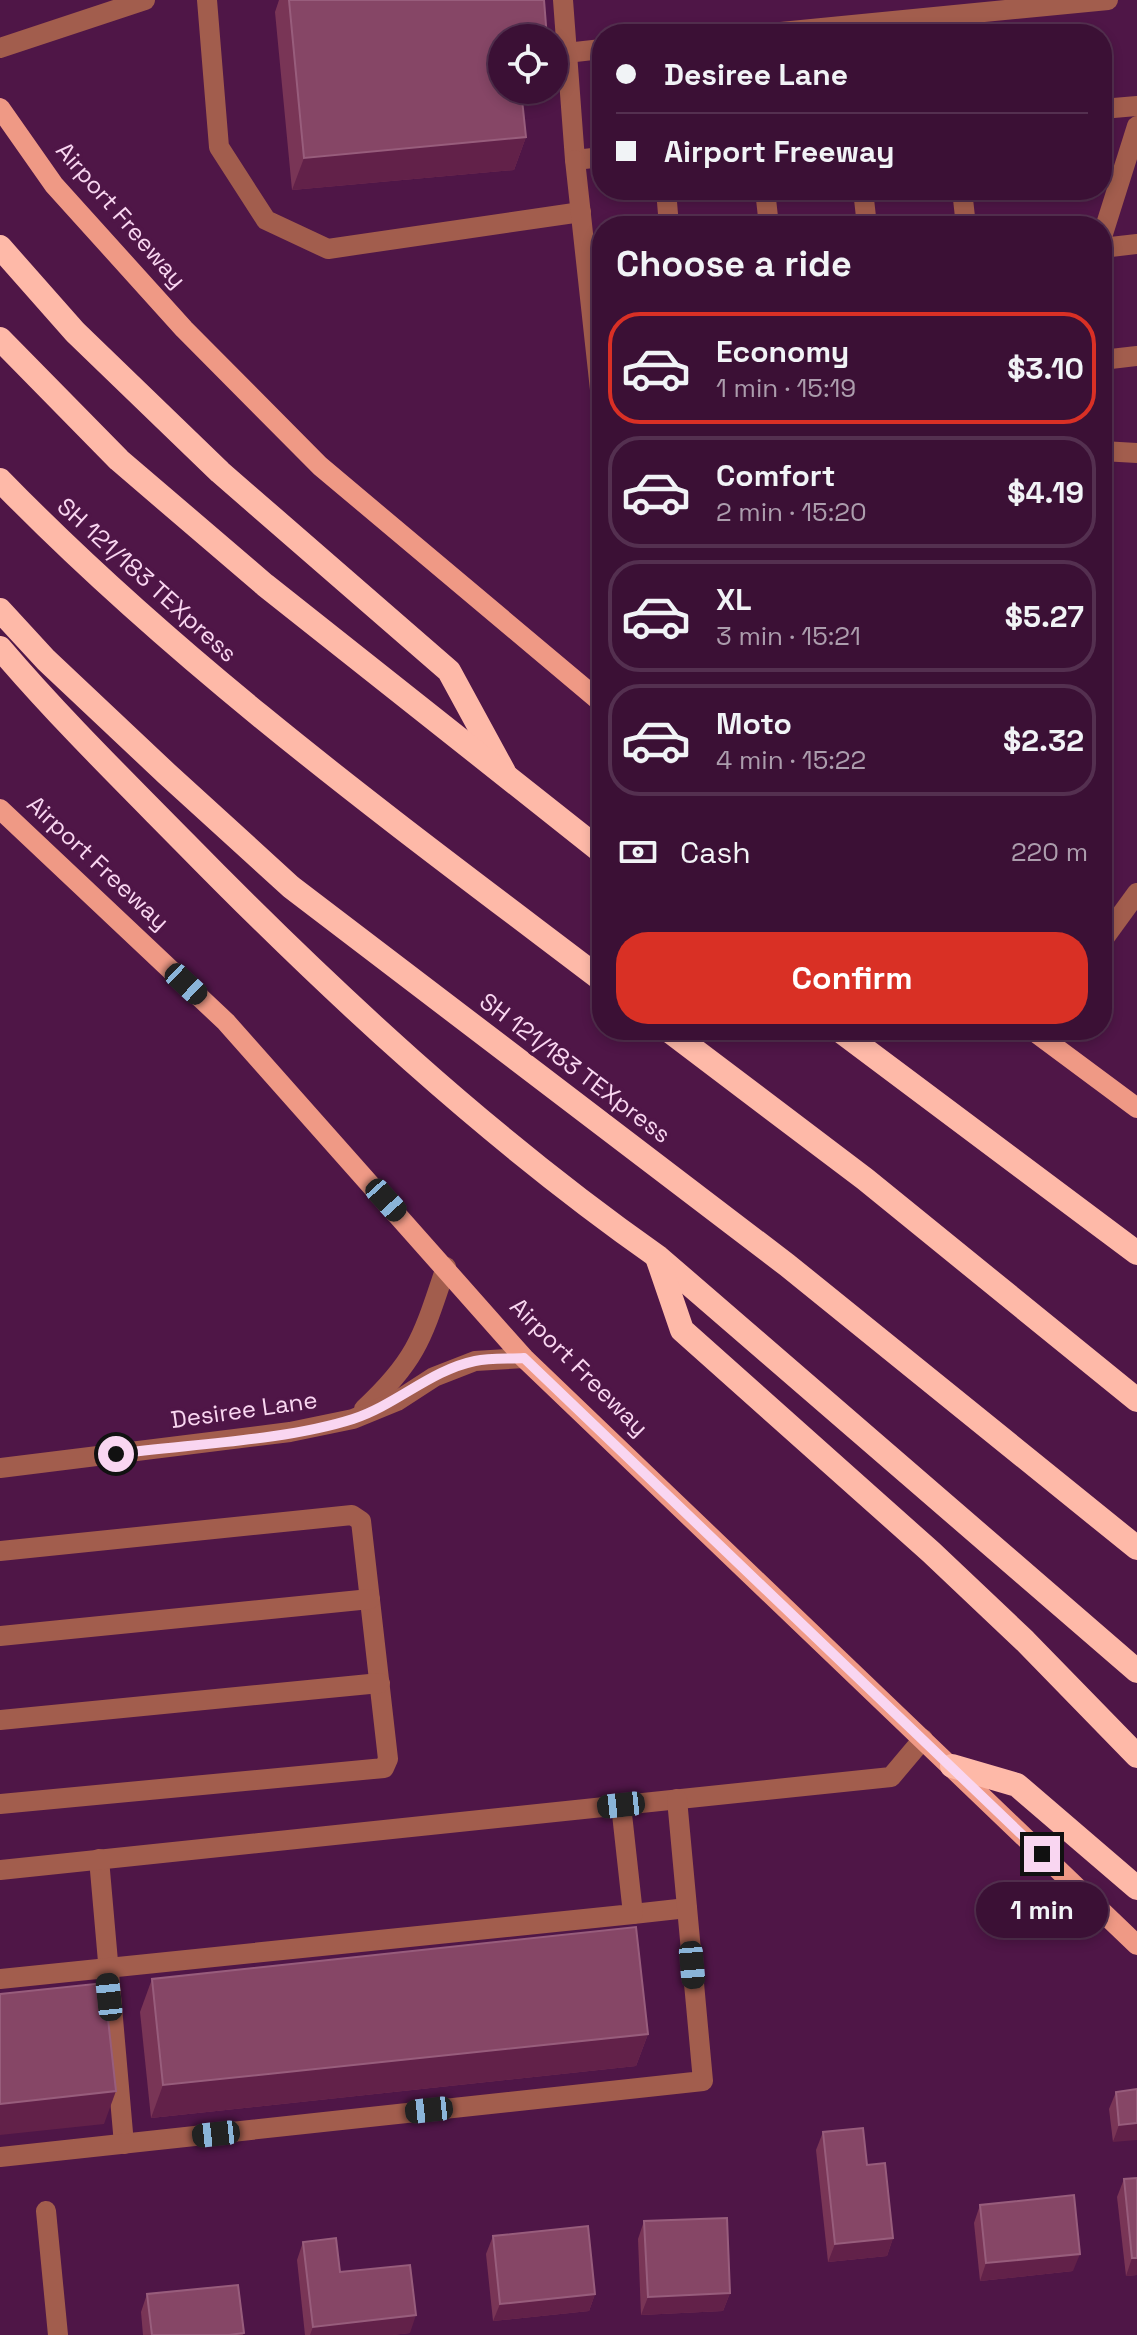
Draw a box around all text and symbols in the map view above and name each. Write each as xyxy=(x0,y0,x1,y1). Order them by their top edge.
map controls xyxy=(488,24,568,104)
button: locate xyxy=(488,24,568,104)
text: Desiree Lane xyxy=(664,55,848,94)
text: Airport Freeway xyxy=(664,132,894,171)
street label: Airport Freeway xyxy=(49,135,193,294)
text: Choose a ride xyxy=(616,241,852,287)
icon: car xyxy=(620,332,692,404)
text: Economy xyxy=(716,332,849,371)
text: $3.10 xyxy=(1007,349,1084,388)
text: 1 min · 15:19 xyxy=(716,371,856,405)
icon: car xyxy=(620,456,692,528)
text: Comfort xyxy=(716,456,835,495)
text: $4.19 xyxy=(1007,473,1084,512)
street label: SH 121/183 TEXpress xyxy=(51,491,244,669)
text: 2 min · 15:20 xyxy=(716,495,867,529)
icon: car xyxy=(620,580,692,652)
text: XL xyxy=(716,580,752,619)
text: $5.27 xyxy=(1005,597,1084,636)
text: 3 min · 15:21 xyxy=(716,619,861,653)
icon: car xyxy=(620,704,692,776)
text: Moto xyxy=(716,704,792,743)
text: $2.32 xyxy=(1003,721,1084,760)
text: 4 min · 15:22 xyxy=(716,743,866,777)
street label: Airport Freeway xyxy=(21,789,176,937)
icon: cash xyxy=(616,830,660,874)
text: Cash xyxy=(680,833,751,872)
text: 220 m xyxy=(1011,835,1088,869)
button: Confirm xyxy=(616,932,1088,1024)
car xyxy=(160,959,212,1009)
street label: SH 121/183 TEXpress xyxy=(473,986,677,1150)
car xyxy=(361,1174,411,1226)
street label: Airport Freeway xyxy=(503,1291,655,1443)
street label: Desiree Lane xyxy=(169,1384,319,1435)
route start xyxy=(98,1436,134,1472)
car xyxy=(596,1791,646,1819)
route end xyxy=(1024,1836,1060,1872)
callout: 1 min xyxy=(976,1882,1108,1938)
text: 1 min xyxy=(1010,1893,1074,1927)
car xyxy=(678,1940,706,1990)
car xyxy=(95,1972,123,2022)
car xyxy=(404,2096,454,2124)
car xyxy=(191,2120,241,2148)

